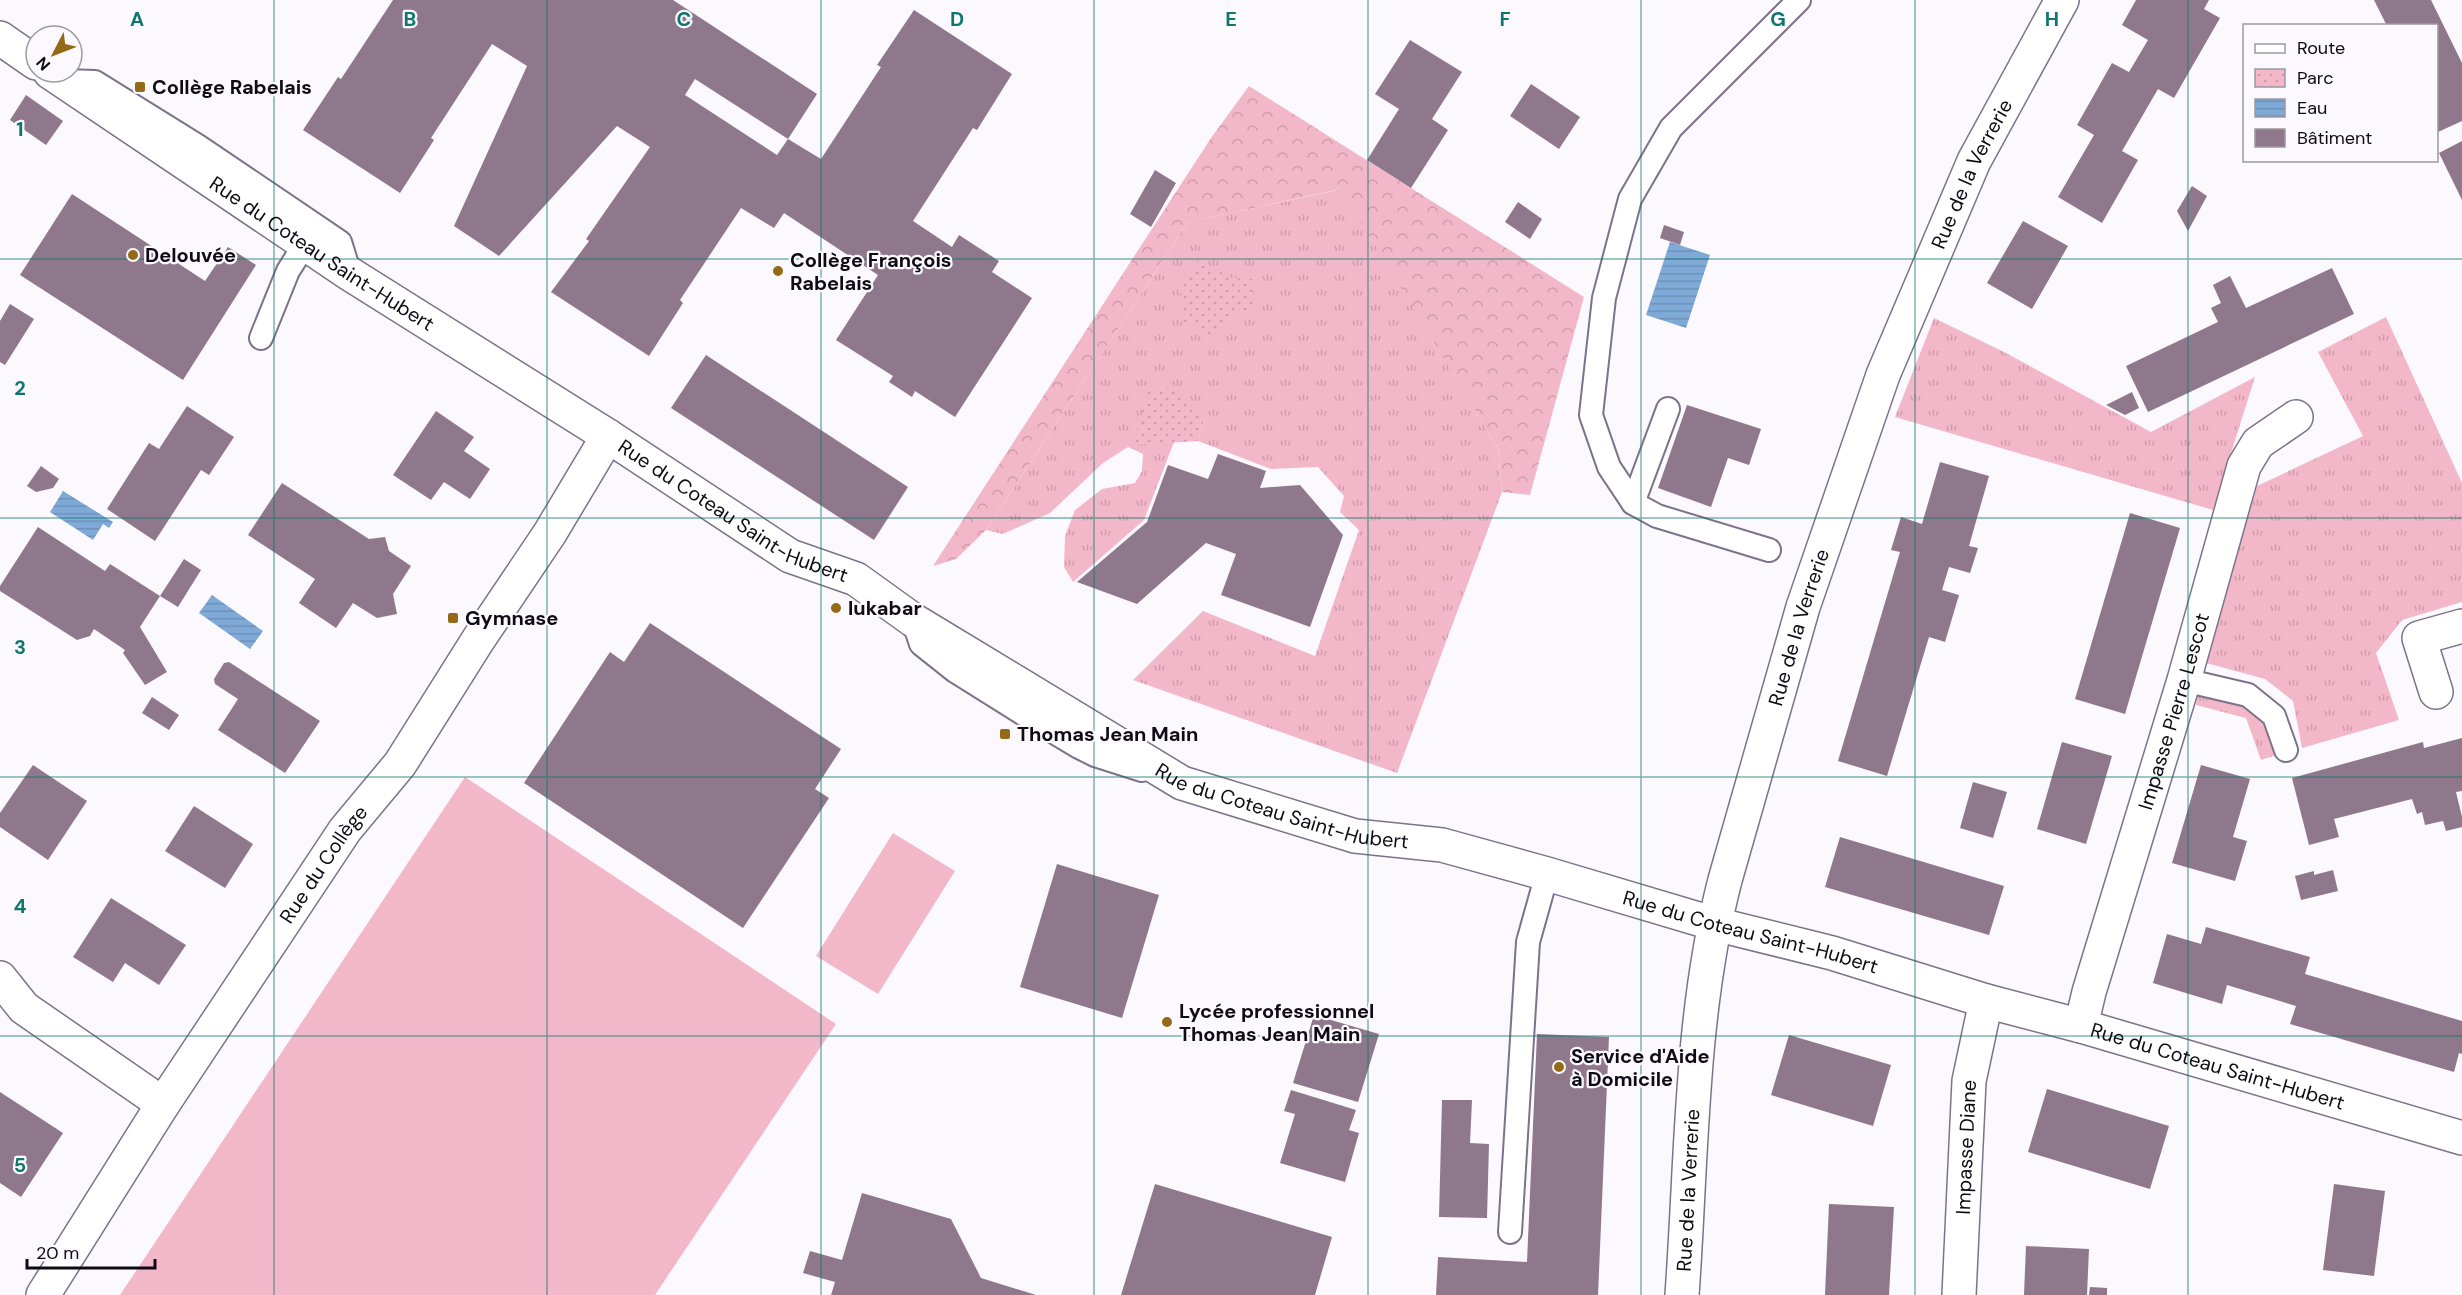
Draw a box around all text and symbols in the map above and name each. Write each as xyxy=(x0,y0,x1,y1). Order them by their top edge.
text: A xyxy=(130,6,144,32)
text: B xyxy=(404,6,416,32)
text: C xyxy=(677,6,691,32)
text: D xyxy=(950,6,964,32)
text: E xyxy=(1225,6,1237,32)
text: F xyxy=(1499,6,1511,32)
text: G xyxy=(1770,6,1786,32)
text: H xyxy=(2045,6,2059,32)
north arrow xyxy=(24,24,84,84)
legend xyxy=(2243,24,2438,162)
text: Route xyxy=(2297,36,2345,60)
text: N xyxy=(32,52,55,75)
text: Parc xyxy=(2297,66,2333,90)
place label: Collège Rabelais xyxy=(152,74,312,100)
marker: Collège Rabelais xyxy=(133,80,147,94)
street label: Rue de la Verrerie xyxy=(1925,95,2018,253)
text: Eau xyxy=(2297,96,2327,120)
text: 1 xyxy=(16,116,24,142)
text: Bâtiment xyxy=(2297,126,2372,150)
street label: Rue du Coteau Saint-Hubert xyxy=(205,170,439,337)
place label: Delouvée xyxy=(145,242,236,268)
place label: Collège François Rabelais xyxy=(790,247,952,296)
marker: Delouvée xyxy=(126,248,140,262)
marker: Collège François Rabelais xyxy=(771,264,785,278)
text: 2 xyxy=(14,375,26,401)
street label: Rue du Coteau Saint-Hubert xyxy=(613,433,852,588)
street label: Rue de la Verrerie xyxy=(1762,545,1835,709)
place label: lukabar xyxy=(848,595,922,621)
marker: lukabar xyxy=(829,601,843,615)
place label: Gymnase xyxy=(465,605,558,631)
street label: Impasse Pierre Lescot xyxy=(2132,610,2215,813)
marker: Gymnase xyxy=(446,611,460,625)
text: 3 xyxy=(14,634,26,660)
place label: Thomas Jean Main xyxy=(1017,721,1198,747)
marker: Thomas Jean Main xyxy=(998,727,1012,741)
street label: Rue du Coteau Saint-Hubert xyxy=(1151,757,1410,854)
street label: Rue du Collège xyxy=(274,800,373,928)
street label: Rue du Coteau Saint-Hubert xyxy=(1620,884,1882,980)
text: 4 xyxy=(14,893,27,919)
place label: Lycée professionnel Thomas Jean Main xyxy=(1179,998,1374,1047)
marker: Lycée professionnel Thomas Jean Main xyxy=(1160,1015,1174,1029)
street label: Rue du Coteau Saint-Hubert xyxy=(2087,1017,2348,1116)
place label: Service d'Aide à Domicile xyxy=(1571,1043,1709,1092)
marker: Service d'Aide à Domicile xyxy=(1552,1060,1566,1074)
street label: Impasse Diane xyxy=(1950,1079,1982,1215)
street label: Rue de la Verrerie xyxy=(1671,1108,1706,1272)
text: 5 xyxy=(14,1152,26,1178)
scale bar xyxy=(27,1232,154,1270)
text: 20 m xyxy=(36,1241,79,1265)

